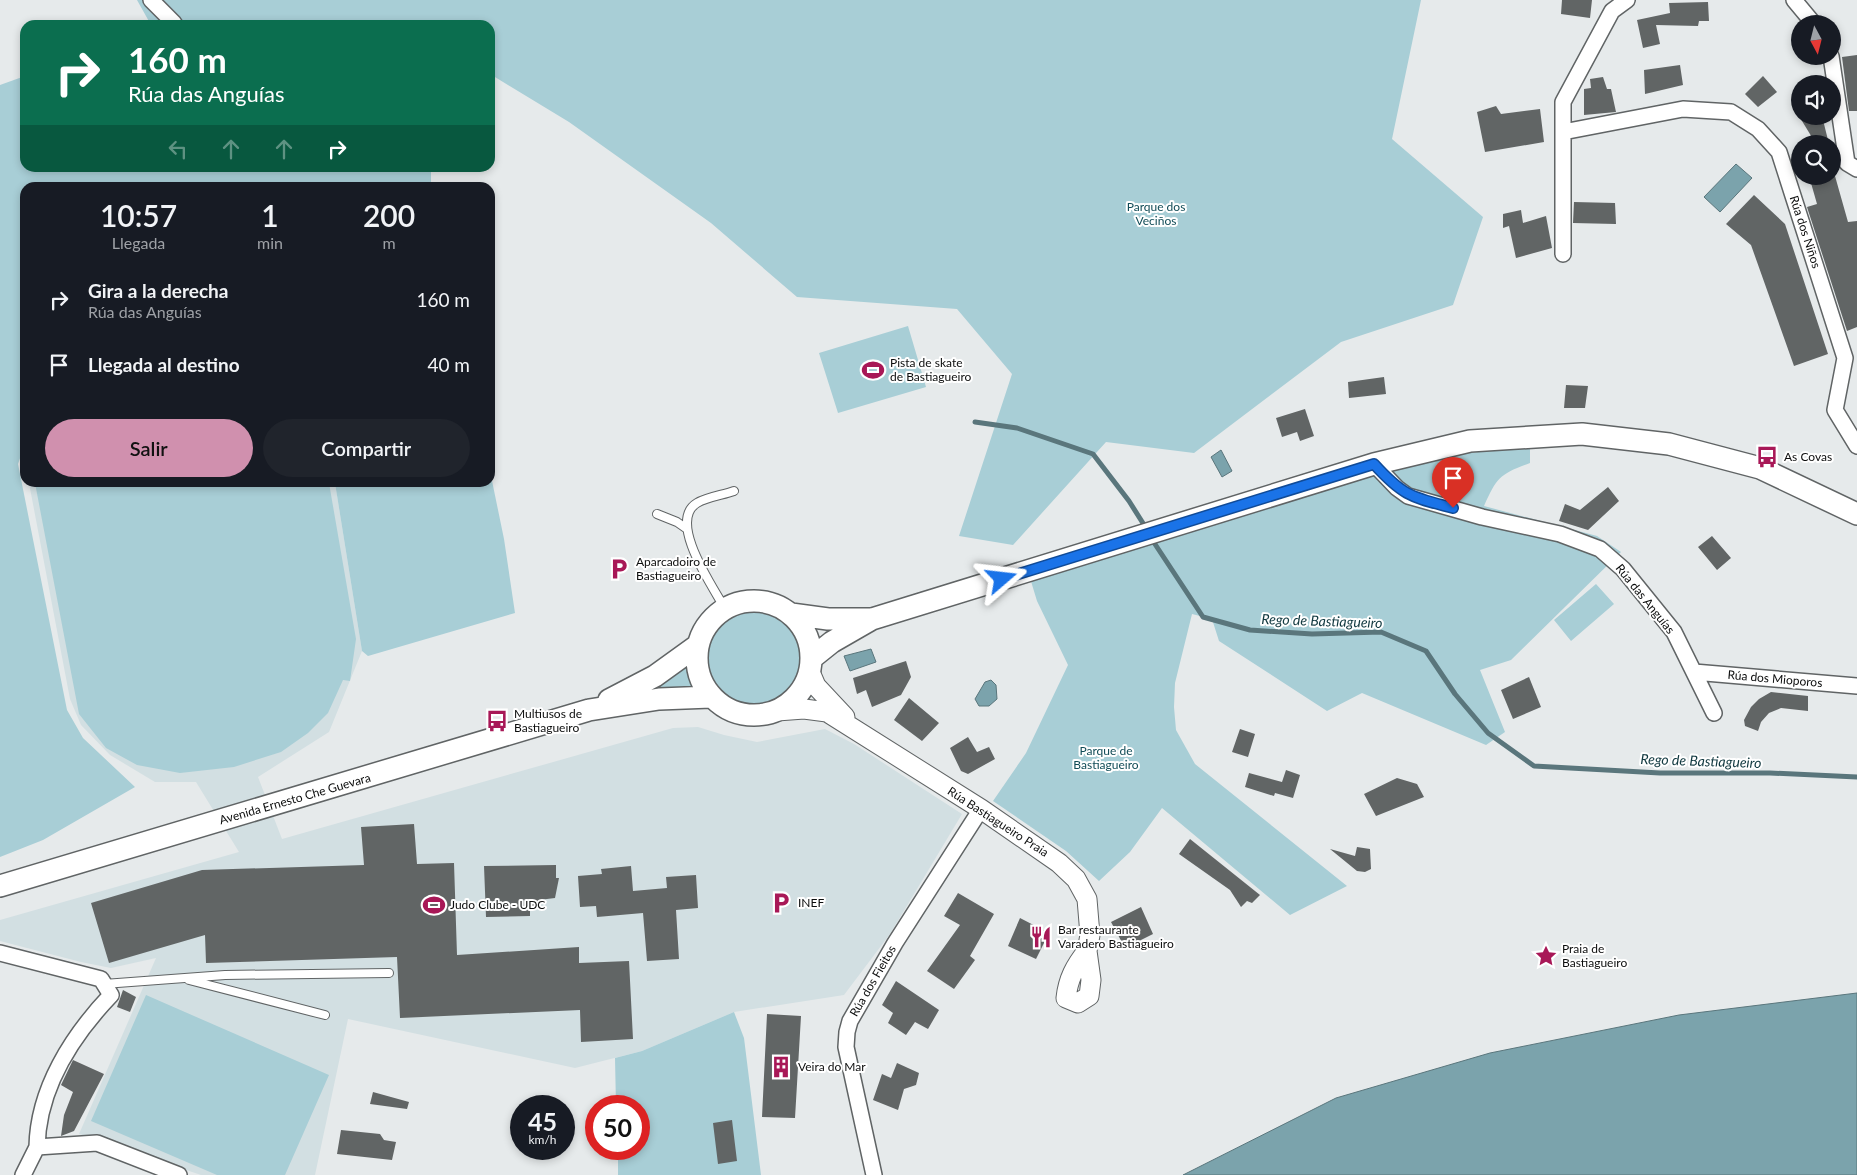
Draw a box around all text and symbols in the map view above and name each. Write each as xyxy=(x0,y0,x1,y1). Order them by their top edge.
north arrow xyxy=(1791,15,1841,65)
map controls xyxy=(1791,15,1841,185)
text: 160 m xyxy=(128,38,227,80)
icon: right xyxy=(45,40,110,105)
button: sound xyxy=(1791,75,1841,125)
text: Rúa das Anguías xyxy=(128,80,284,107)
icon: left xyxy=(164,135,192,163)
icon: ahead xyxy=(217,135,245,163)
icon: ahead xyxy=(270,135,298,163)
icon: right xyxy=(323,135,351,163)
button: search xyxy=(1791,135,1841,185)
street label: Rúa dos Niños xyxy=(1787,194,1824,270)
text: 10:57 xyxy=(100,197,177,233)
text: 1 xyxy=(261,197,279,233)
text: 200 xyxy=(363,197,415,233)
park label: Parque dos Veciños xyxy=(1127,199,1185,228)
text: Llegada xyxy=(112,233,165,252)
text: min xyxy=(257,233,283,252)
text: m xyxy=(382,233,396,252)
text: Gira a la derecha xyxy=(88,279,228,302)
icon: right xyxy=(45,286,73,314)
text: 160 m xyxy=(416,288,470,311)
text: Rúa das Anguías xyxy=(88,302,202,321)
icon: arrive xyxy=(45,351,73,379)
text: Llegada al destino xyxy=(88,353,240,376)
text: 40 m xyxy=(427,353,470,376)
place label: Pista de skate de Bastiagueiro xyxy=(890,355,972,384)
sports icon: Pista de skate de Bastiagueiro xyxy=(860,357,886,383)
button: Salir xyxy=(45,419,253,477)
button: Compartir xyxy=(263,419,470,477)
bus stop icon: As Covas xyxy=(1754,444,1780,470)
place label: As Covas xyxy=(1784,449,1832,464)
pin xyxy=(1432,457,1474,508)
icon: arrive xyxy=(1439,464,1467,492)
position arrow xyxy=(975,552,1027,604)
place label: Aparcadoiro de Bastiagueiro xyxy=(636,554,716,583)
parking icon: Aparcadoiro de Bastiagueiro xyxy=(606,556,632,582)
street label: Rúa das Anguías xyxy=(1613,561,1678,637)
water label: Rego de Bastiagueiro xyxy=(1261,610,1383,631)
street label: Rúa dos Mioporos xyxy=(1727,667,1823,690)
place label: Multiusos de Bastiagueiro xyxy=(514,706,582,735)
bus stop icon: Multiusos de Bastiagueiro xyxy=(484,708,510,734)
park label: Parque de Bastiagueiro xyxy=(1073,743,1139,772)
water label: Rego de Bastiagueiro xyxy=(1640,750,1762,771)
street label: Avenida Ernesto Che Guevara xyxy=(217,770,372,827)
street label: Rúa Bastiagueiro Praia xyxy=(945,783,1052,860)
parking icon: INEF xyxy=(768,890,794,916)
sports icon: Judo Clube - UDC xyxy=(421,892,447,918)
place label: INEF xyxy=(798,895,824,910)
place label: Judo Clube - UDC xyxy=(450,897,545,912)
place label: Bar restaurante Varadero Bastiagueiro xyxy=(1058,922,1174,951)
restaurant icon: Bar restaurante Varadero Bastiagueiro xyxy=(1028,924,1054,950)
place label: Praia de Bastiagueiro xyxy=(1562,941,1627,970)
street label: Rúa dos Fieitos xyxy=(846,942,899,1019)
place icon: Praia de Bastiagueiro xyxy=(1533,943,1559,969)
building icon: Veira do Mar xyxy=(768,1054,794,1080)
place label: Veira do Mar xyxy=(798,1059,866,1074)
speed limit sign: 50 xyxy=(585,1095,650,1160)
text: 45 xyxy=(528,1106,557,1136)
text: km/h xyxy=(528,1132,557,1147)

